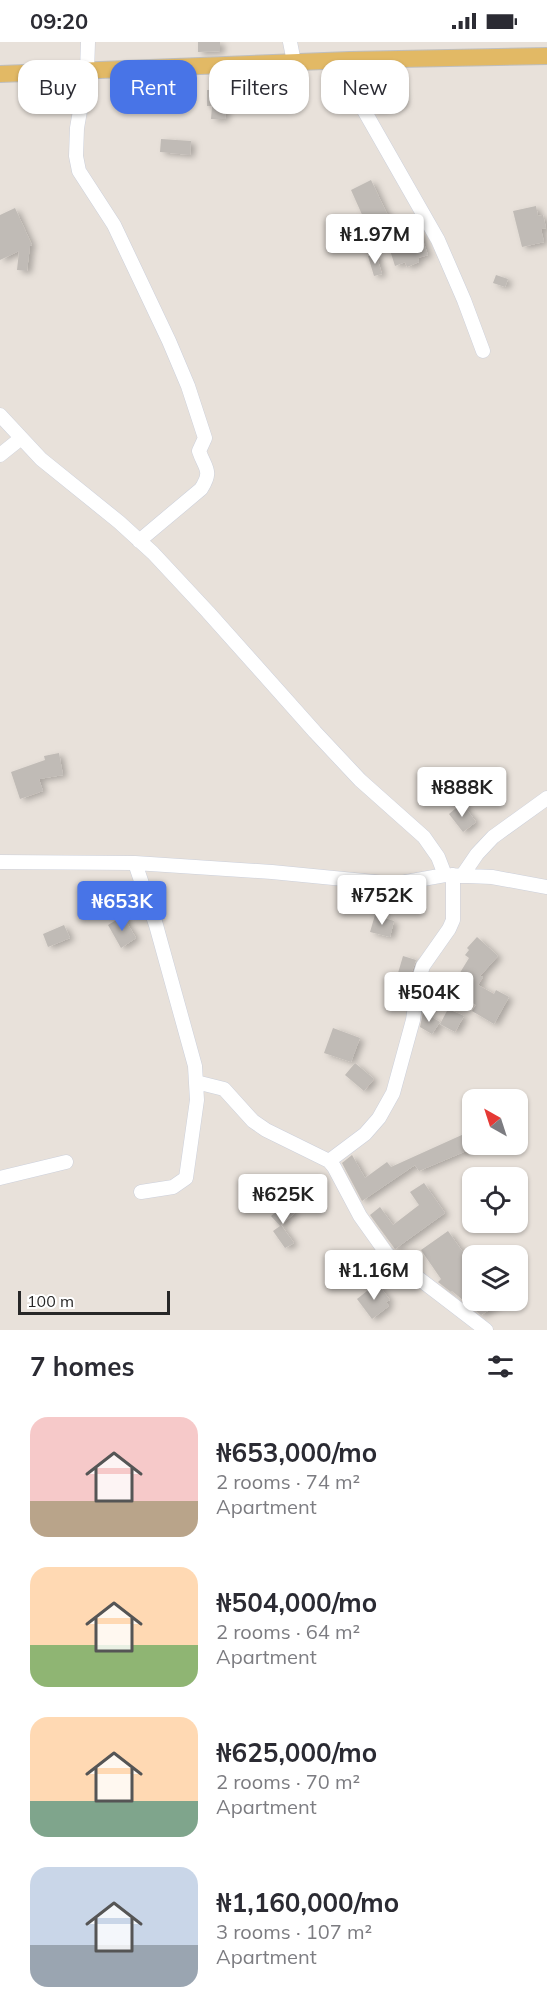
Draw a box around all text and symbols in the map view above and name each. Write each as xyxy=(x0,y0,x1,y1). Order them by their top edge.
text: 09:20 xyxy=(30,7,88,35)
chip: Buy xyxy=(18,60,98,114)
chip: Rent xyxy=(110,60,197,114)
chip: Filters xyxy=(209,60,309,114)
chip: New xyxy=(321,60,409,114)
pin: ₦1.97M xyxy=(326,214,424,265)
text: ₦1.97M xyxy=(340,221,410,246)
pin: ₦888K xyxy=(420,767,504,818)
text: ₦888K xyxy=(431,774,493,799)
pin: ₦752K xyxy=(340,875,424,926)
pin: ₦653K xyxy=(80,881,164,932)
text: ₦752K xyxy=(351,882,413,907)
text: ₦653K xyxy=(91,888,153,913)
pin: ₦504K xyxy=(387,972,471,1023)
text: ₦504K xyxy=(398,979,460,1004)
north arrow xyxy=(462,1089,528,1155)
map controls xyxy=(462,1089,528,1311)
button: locate xyxy=(462,1167,528,1233)
pin: ₦625K xyxy=(241,1174,325,1225)
text: ₦625K xyxy=(252,1181,314,1206)
button: layers xyxy=(462,1245,528,1311)
pin: ₦1.16M xyxy=(325,1250,423,1301)
text: ₦1.16M xyxy=(339,1257,409,1282)
scale bar xyxy=(18,1288,170,1316)
text: 100 m xyxy=(27,1291,74,1311)
text: 7 homes xyxy=(30,1350,134,1383)
icon: filters xyxy=(484,1350,517,1383)
text: ₦653,000/mo xyxy=(216,1436,377,1469)
icon: home xyxy=(78,1441,150,1513)
text: 2 rooms · 74 m² xyxy=(216,1469,360,1494)
text: Apartment xyxy=(216,1494,317,1519)
text: ₦504,000/mo xyxy=(216,1586,377,1619)
icon: home xyxy=(78,1591,150,1663)
text: 2 rooms · 64 m² xyxy=(216,1619,360,1644)
text: Apartment xyxy=(216,1644,317,1669)
text: ₦625,000/mo xyxy=(216,1736,377,1769)
icon: home xyxy=(78,1741,150,1813)
text: 2 rooms · 70 m² xyxy=(216,1769,360,1794)
text: Apartment xyxy=(216,1794,317,1819)
text: ₦1,160,000/mo xyxy=(216,1886,399,1919)
icon: home xyxy=(78,1891,150,1963)
text: 3 rooms · 107 m² xyxy=(216,1919,372,1944)
text: Apartment xyxy=(216,1944,317,1969)

